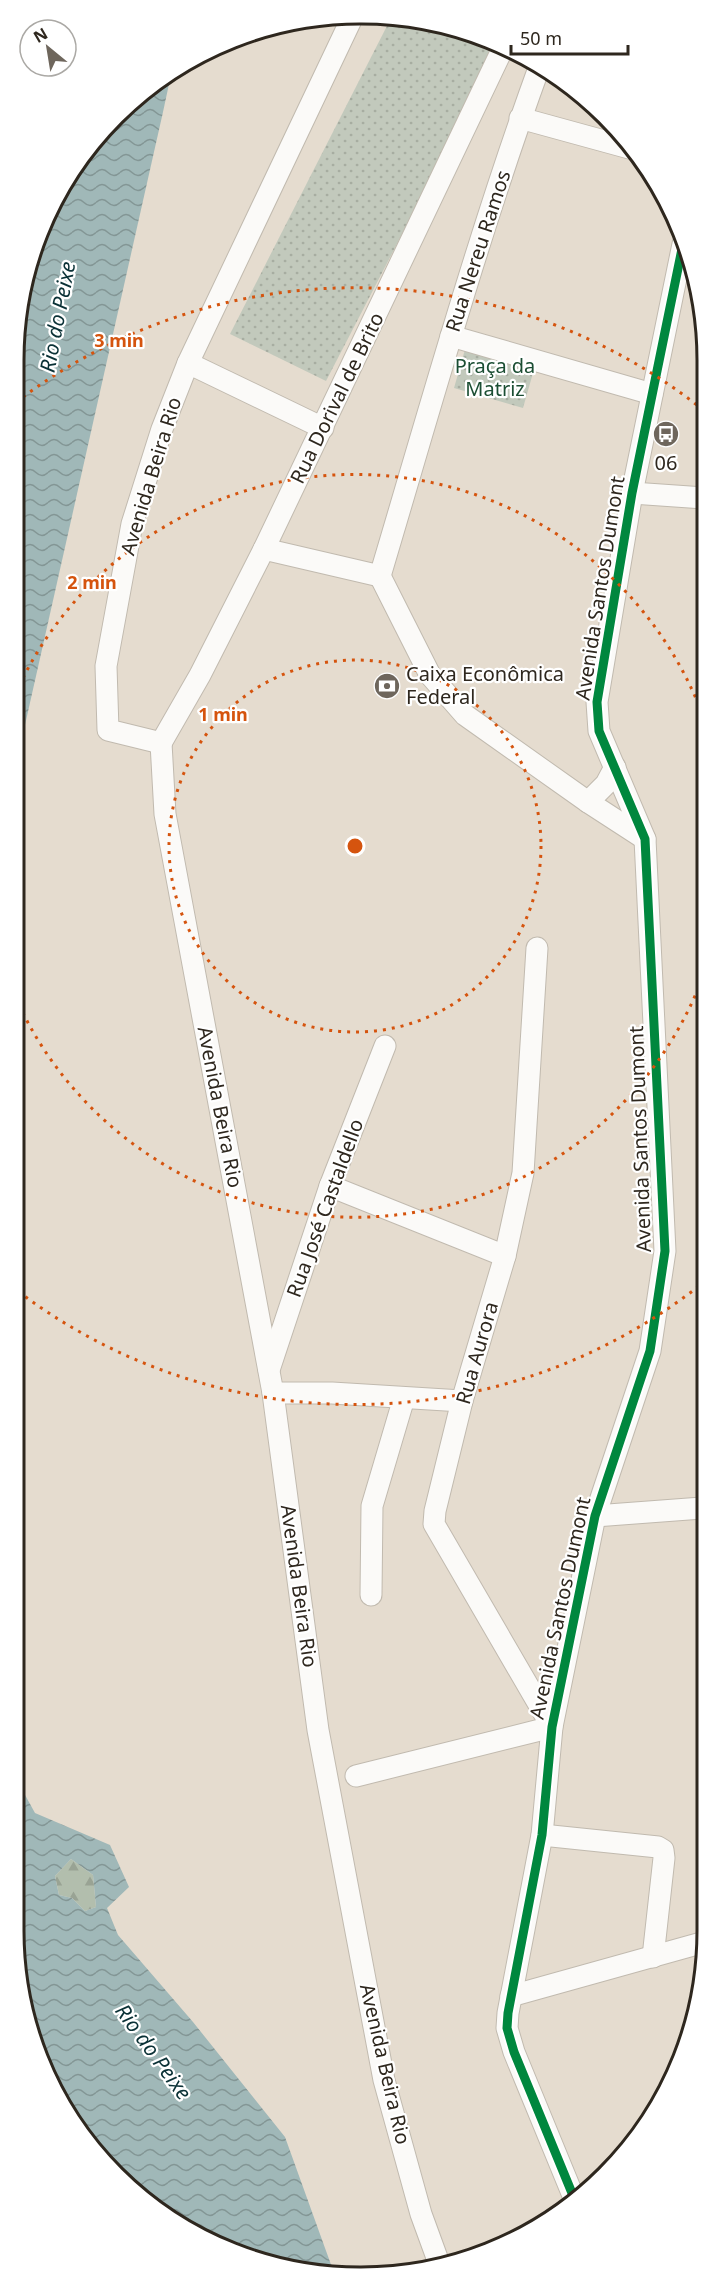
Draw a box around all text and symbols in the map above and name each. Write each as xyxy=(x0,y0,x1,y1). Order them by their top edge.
north arrow xyxy=(18,18,78,78)
scale bar xyxy=(511,18,628,56)
text: N xyxy=(29,22,52,48)
text: 50 m xyxy=(520,26,562,50)
street label: Rua Nereu Ramos xyxy=(439,167,516,335)
water label: Rio do Peixe xyxy=(33,259,81,375)
street label: Rua Dorival de Brito xyxy=(283,308,390,488)
text: 3 min xyxy=(94,328,144,352)
park label: Praça da Matriz xyxy=(455,352,535,402)
street label: Avenida Beira Rio xyxy=(114,394,187,558)
bus stop icon: 06 xyxy=(651,419,681,449)
place label: 06 xyxy=(655,449,677,476)
street label: Avenida Santos Dumont xyxy=(568,474,631,702)
text: 2 min xyxy=(67,570,117,594)
place label: Caixa Econômica Federal xyxy=(406,660,564,710)
bank icon: Caixa Econômica Federal xyxy=(372,671,402,701)
text: 1 min xyxy=(198,702,248,726)
centre of rings xyxy=(345,836,365,856)
street label: Avenida Beira Rio xyxy=(192,1024,249,1190)
street label: Avenida Santos Dumont xyxy=(622,1025,657,1253)
street label: Rua José Castaldello xyxy=(280,1115,369,1301)
street label: Rua Aurora xyxy=(449,1298,504,1407)
street label: Avenida Santos Dumont xyxy=(523,1494,596,1721)
street label: Avenida Beira Rio xyxy=(275,1503,324,1669)
street label: Avenida Beira Rio xyxy=(354,1981,417,2147)
water label: Rio do Peixe xyxy=(110,1998,198,2105)

